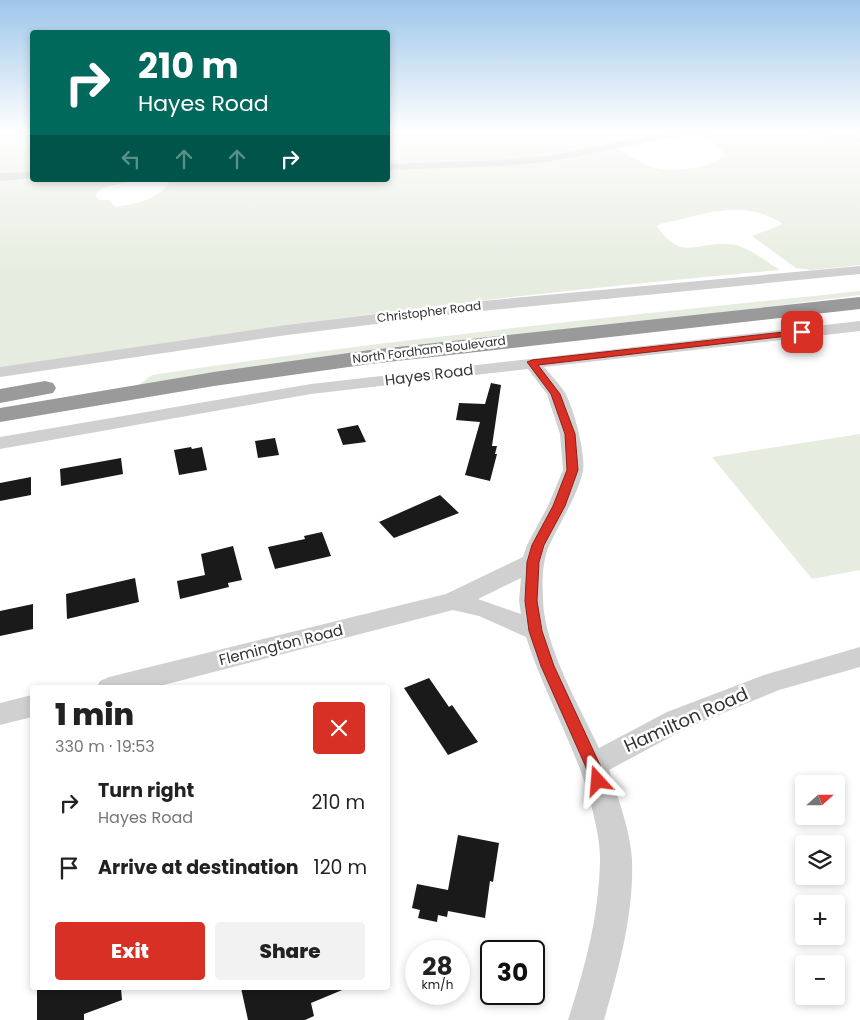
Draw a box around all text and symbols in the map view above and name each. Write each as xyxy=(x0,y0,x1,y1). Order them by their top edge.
text: 210 m xyxy=(138,41,238,90)
icon: right xyxy=(55,50,120,115)
text: Hayes Road xyxy=(138,88,269,119)
icon: left xyxy=(117,145,145,173)
icon: ahead xyxy=(170,145,198,173)
icon: ahead xyxy=(223,145,251,173)
icon: right xyxy=(276,145,304,173)
street label: Christopher Road xyxy=(376,297,482,326)
pin xyxy=(781,311,823,353)
icon: arrive xyxy=(788,318,816,346)
street label: North Fordham Boulevard xyxy=(351,332,506,367)
street label: Hayes Road xyxy=(383,359,474,390)
street label: Flemington Road xyxy=(217,619,345,670)
street label: Hamilton Road xyxy=(620,681,752,758)
text: 1 min xyxy=(55,693,134,736)
button: close xyxy=(313,702,365,754)
text: 330 m · 19:53 xyxy=(55,735,155,758)
position arrow xyxy=(571,754,623,806)
north arrow xyxy=(795,775,845,825)
map controls xyxy=(795,775,845,1005)
text: Turn right xyxy=(98,777,194,804)
icon: right xyxy=(55,789,83,817)
text: 210 m xyxy=(311,789,365,816)
text: Hayes Road xyxy=(98,806,193,829)
button: layers xyxy=(795,835,845,885)
icon: arrive xyxy=(55,854,83,882)
text: Arrive at destination xyxy=(98,854,299,881)
text: 120 m xyxy=(314,854,367,881)
button: + xyxy=(795,895,845,945)
button: Exit xyxy=(55,922,205,980)
button: Share xyxy=(215,922,365,980)
speed limit sign: 30 xyxy=(480,940,545,1005)
text: 28 xyxy=(422,949,453,984)
button: − xyxy=(795,955,845,1005)
text: km/h xyxy=(422,976,453,993)

